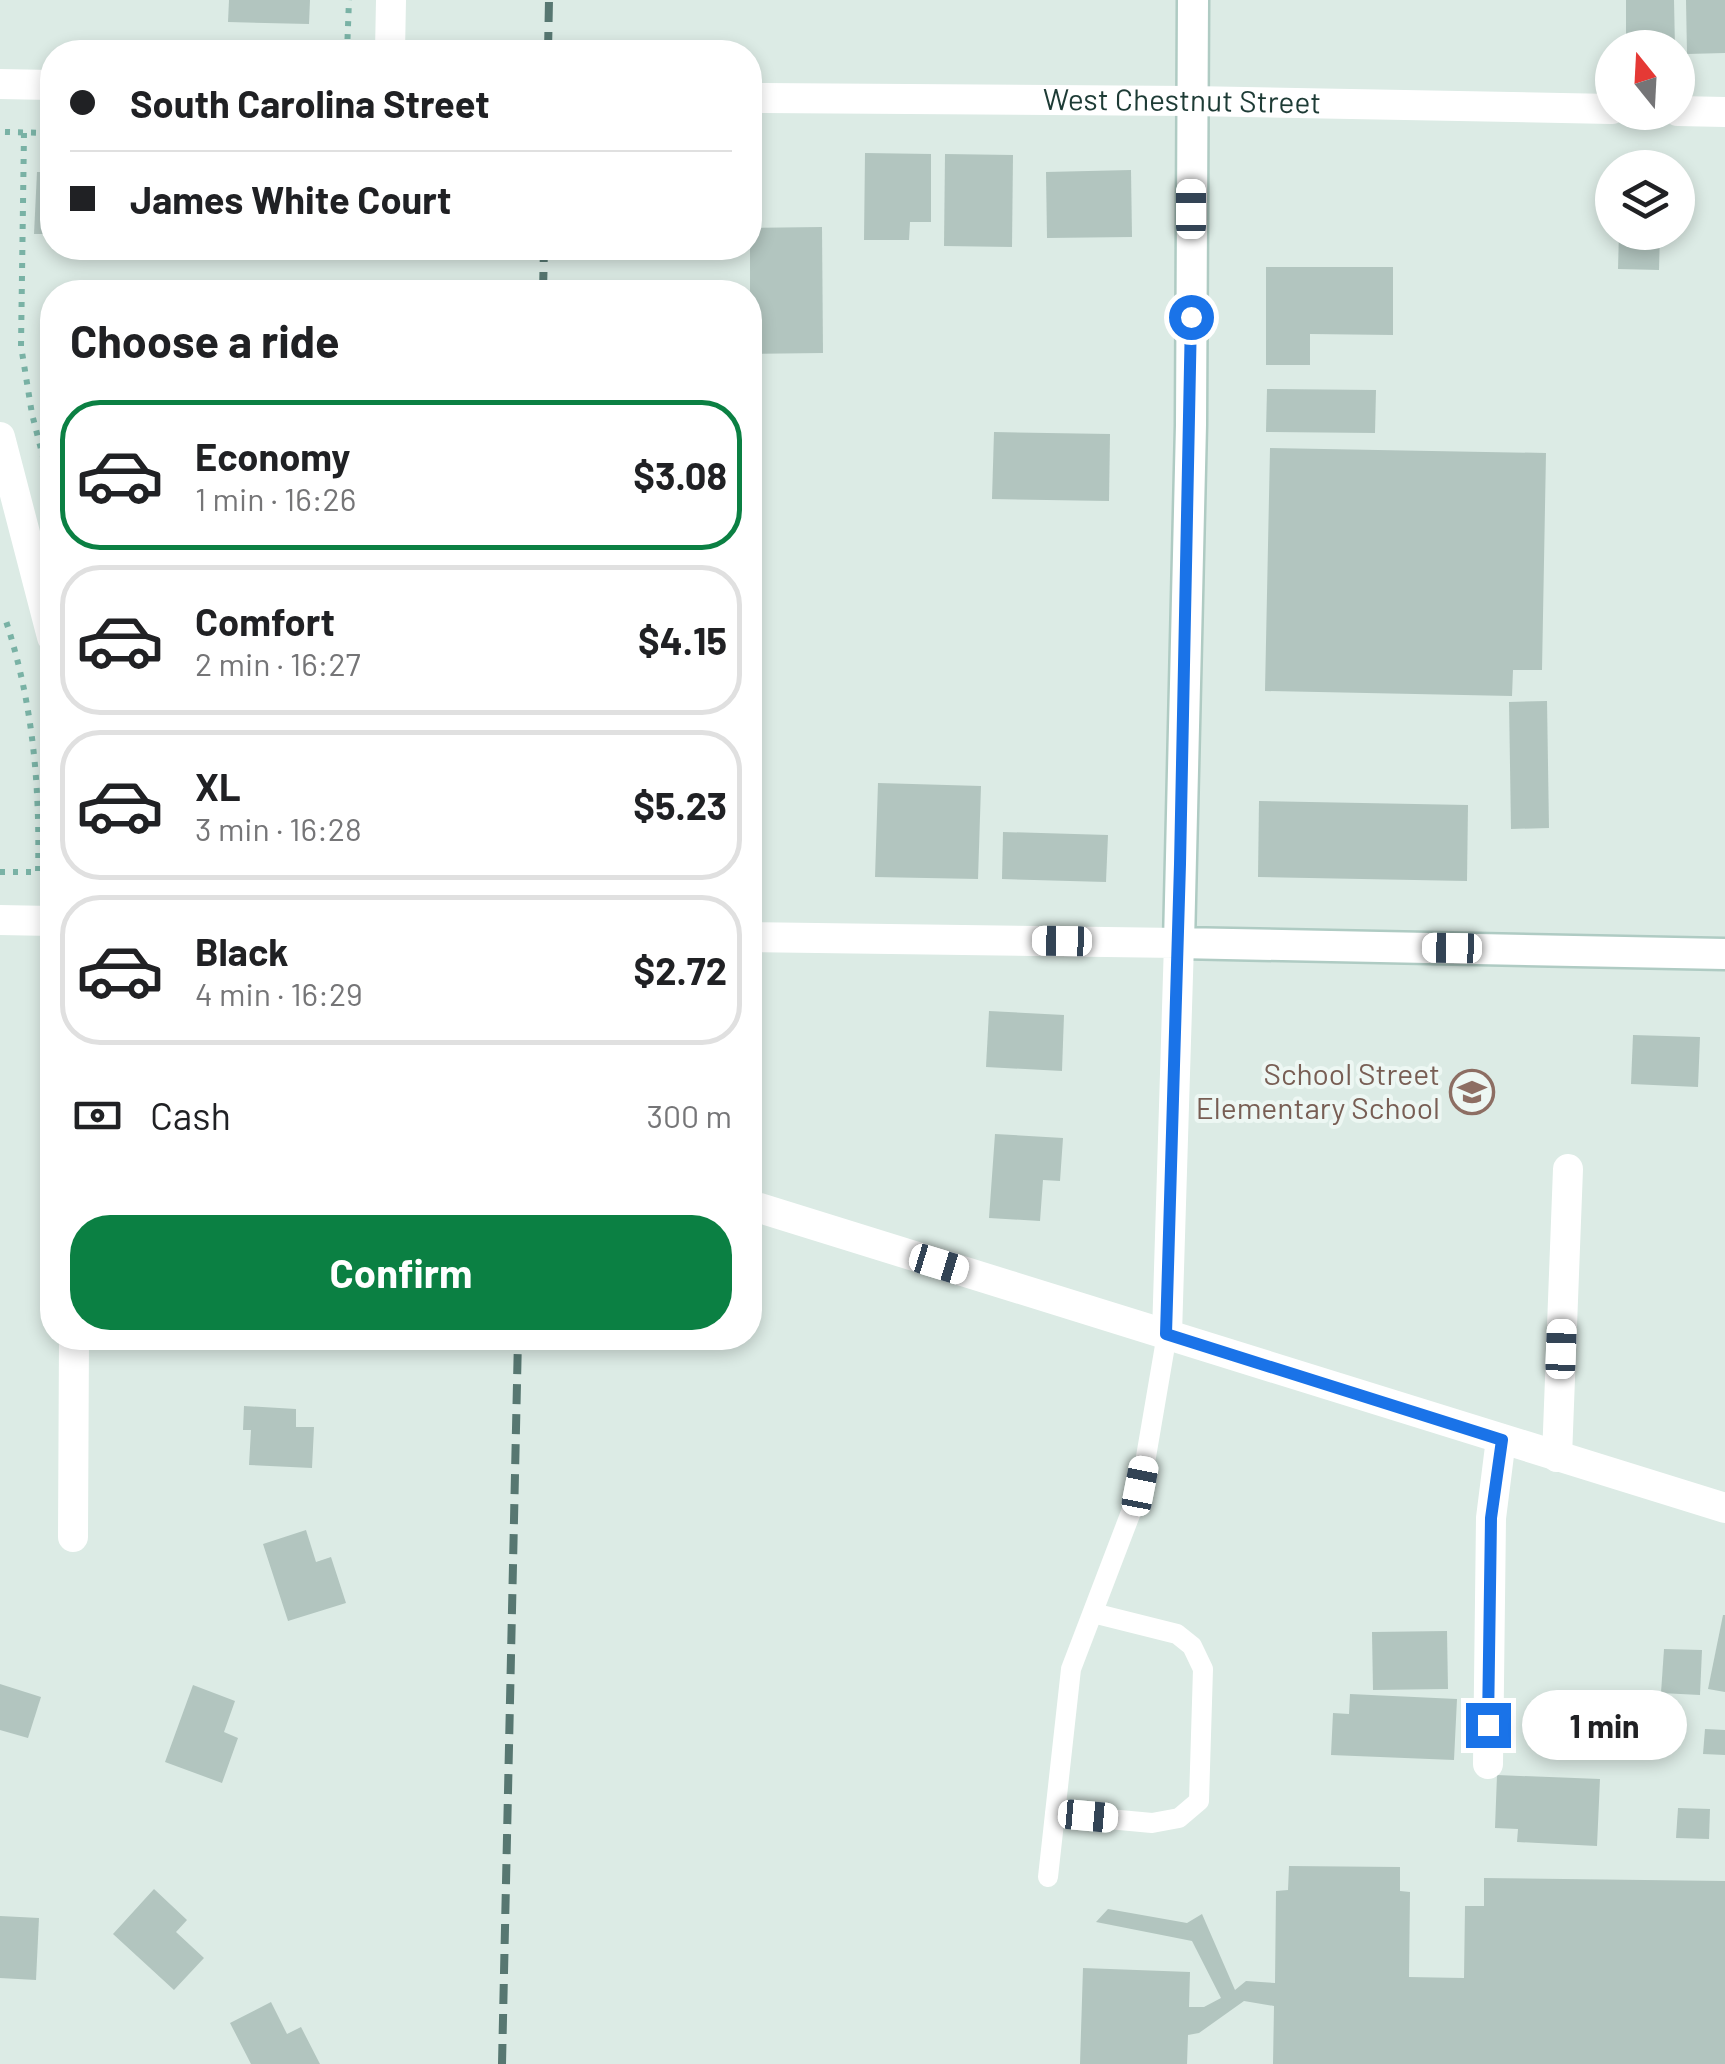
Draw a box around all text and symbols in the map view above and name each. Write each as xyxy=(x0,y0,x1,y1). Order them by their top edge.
north arrow xyxy=(1595,30,1695,130)
map controls xyxy=(1595,30,1695,250)
text: South Carolina Street xyxy=(130,80,490,126)
street label: West Chestnut Street xyxy=(1043,80,1322,119)
button: layers xyxy=(1595,150,1695,250)
text: James White Court xyxy=(130,176,451,222)
car xyxy=(1176,179,1206,239)
route start xyxy=(1169,295,1214,340)
text: Choose a ride xyxy=(70,313,340,367)
icon: car xyxy=(75,430,165,520)
text: Economy xyxy=(195,433,350,479)
text: $3.08 xyxy=(633,452,727,498)
text: 1 min · 16:26 xyxy=(195,479,356,517)
icon: car xyxy=(75,595,165,685)
text: Comfort xyxy=(195,598,335,644)
text: $4.15 xyxy=(638,617,727,663)
text: 2 min · 16:27 xyxy=(195,644,361,682)
icon: car xyxy=(75,760,165,850)
text: XL xyxy=(195,763,241,809)
text: $5.23 xyxy=(633,782,727,828)
text: 3 min · 16:28 xyxy=(195,809,362,847)
icon: car xyxy=(75,925,165,1015)
car xyxy=(1032,925,1092,957)
text: Black xyxy=(195,928,289,974)
car xyxy=(1422,932,1482,964)
text: $2.72 xyxy=(634,947,727,993)
text: 4 min · 16:29 xyxy=(195,974,363,1012)
place label: School Street Elementary School xyxy=(1196,1055,1440,1125)
school or university icon: School Street Elementary School xyxy=(1449,1069,1495,1115)
icon: cash xyxy=(70,1088,125,1143)
text: Cash xyxy=(150,1092,231,1138)
text: 300 m xyxy=(646,1096,732,1134)
button: Confirm xyxy=(70,1215,732,1330)
car xyxy=(906,1241,972,1287)
car xyxy=(1545,1318,1577,1380)
car xyxy=(1120,1454,1160,1518)
callout: 1 min xyxy=(1523,1690,1688,1760)
route end xyxy=(1466,1703,1511,1748)
text: 1 min xyxy=(1569,1706,1640,1744)
car xyxy=(1057,1798,1119,1834)

